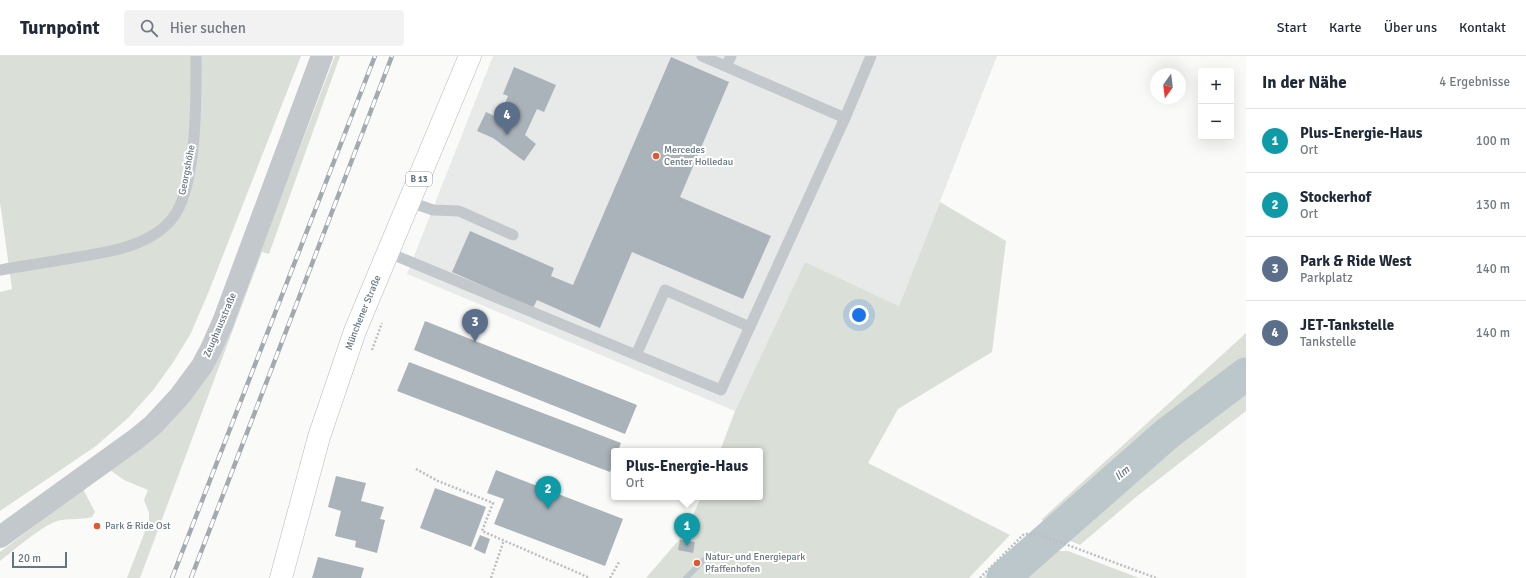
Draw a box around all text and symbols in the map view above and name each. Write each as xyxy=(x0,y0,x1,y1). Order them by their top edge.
search box xyxy=(124,10,404,46)
text: Turnpoint xyxy=(20,16,100,40)
icon: search xyxy=(138,17,160,39)
text: Hier suchen xyxy=(170,19,246,37)
text: Start xyxy=(1277,19,1307,36)
text: Karte xyxy=(1329,19,1362,36)
text: Über uns xyxy=(1384,19,1437,36)
text: Kontakt xyxy=(1459,19,1506,36)
north arrow xyxy=(1150,68,1186,104)
map controls xyxy=(1198,68,1234,140)
button: + xyxy=(1198,68,1234,104)
text: In der Nähe xyxy=(1262,72,1347,93)
text: 4 Ergebnisse xyxy=(1439,74,1510,90)
pin: 4 xyxy=(494,102,520,135)
button: − xyxy=(1198,104,1234,140)
text: Plus-Energie-Haus xyxy=(1300,124,1422,142)
text: 1 xyxy=(1271,133,1279,149)
text: 100 m xyxy=(1476,133,1510,149)
text: Ort xyxy=(1300,142,1318,158)
street label: Georgshöhe xyxy=(176,144,198,196)
place label: Mercedes Center Holledau xyxy=(664,144,733,168)
marker: Mercedes Center Holledau xyxy=(651,151,661,161)
road number: B 13 xyxy=(406,172,432,186)
text: Stockerhof xyxy=(1300,188,1371,206)
text: 2 xyxy=(1271,197,1279,213)
text: 130 m xyxy=(1476,197,1510,213)
text: Ort xyxy=(1300,206,1318,222)
text: Park & Ride West xyxy=(1300,252,1412,270)
text: 3 xyxy=(1271,261,1279,277)
text: 140 m xyxy=(1476,261,1510,277)
text: Parkplatz xyxy=(1300,270,1353,286)
street label: Münchener Straße xyxy=(343,273,384,352)
street label: Zeughausstraße xyxy=(201,291,239,359)
your location xyxy=(849,305,869,325)
pin: 3 xyxy=(462,309,488,342)
text: JET-Tankstelle xyxy=(1300,316,1394,334)
text: 4 xyxy=(1271,325,1279,341)
text: 140 m xyxy=(1476,325,1510,341)
text: Tankstelle xyxy=(1300,334,1356,350)
popup xyxy=(611,448,763,500)
text: Plus-Energie-Haus xyxy=(626,457,748,475)
water label: Ilm xyxy=(1112,462,1133,483)
text: Ort xyxy=(626,475,644,491)
pin: 2 xyxy=(535,476,561,509)
pin: 1 xyxy=(674,513,700,546)
place label: Park & Ride Ost xyxy=(105,520,171,532)
marker: Park & Ride Ost xyxy=(92,521,102,531)
scale bar xyxy=(12,550,67,569)
place label: Natur- und Energiepark Pfaffenhofen xyxy=(705,551,805,575)
text: 20 m xyxy=(18,552,41,565)
marker: Natur- und Energiepark Pfaffenhofen xyxy=(692,558,702,568)

